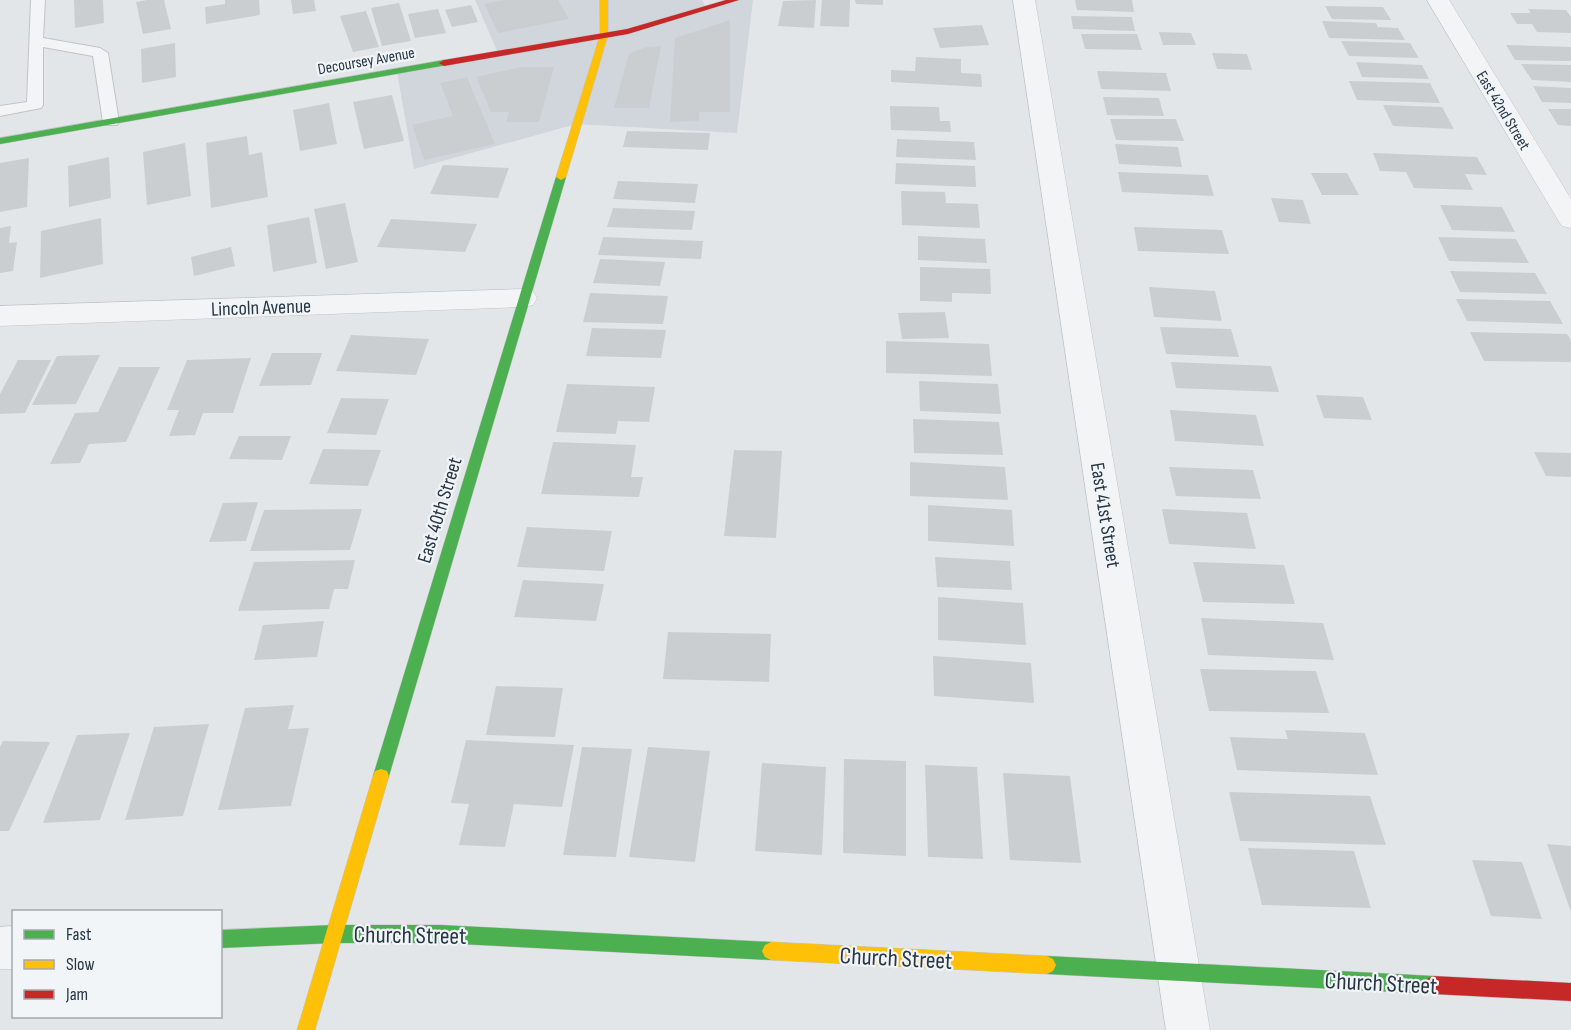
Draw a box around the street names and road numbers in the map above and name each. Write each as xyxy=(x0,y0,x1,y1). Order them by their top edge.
street label: Decoursey Avenue xyxy=(316,44,416,79)
street label: East 42nd Street xyxy=(1472,68,1534,154)
street label: Lincoln Avenue xyxy=(211,294,312,322)
street label: East 40th Street xyxy=(412,454,467,566)
street label: East 41st Street xyxy=(1085,461,1125,569)
street label: Church Street xyxy=(353,920,467,951)
street label: Church Street xyxy=(839,941,953,976)
street label: Church Street xyxy=(1324,966,1438,1001)

